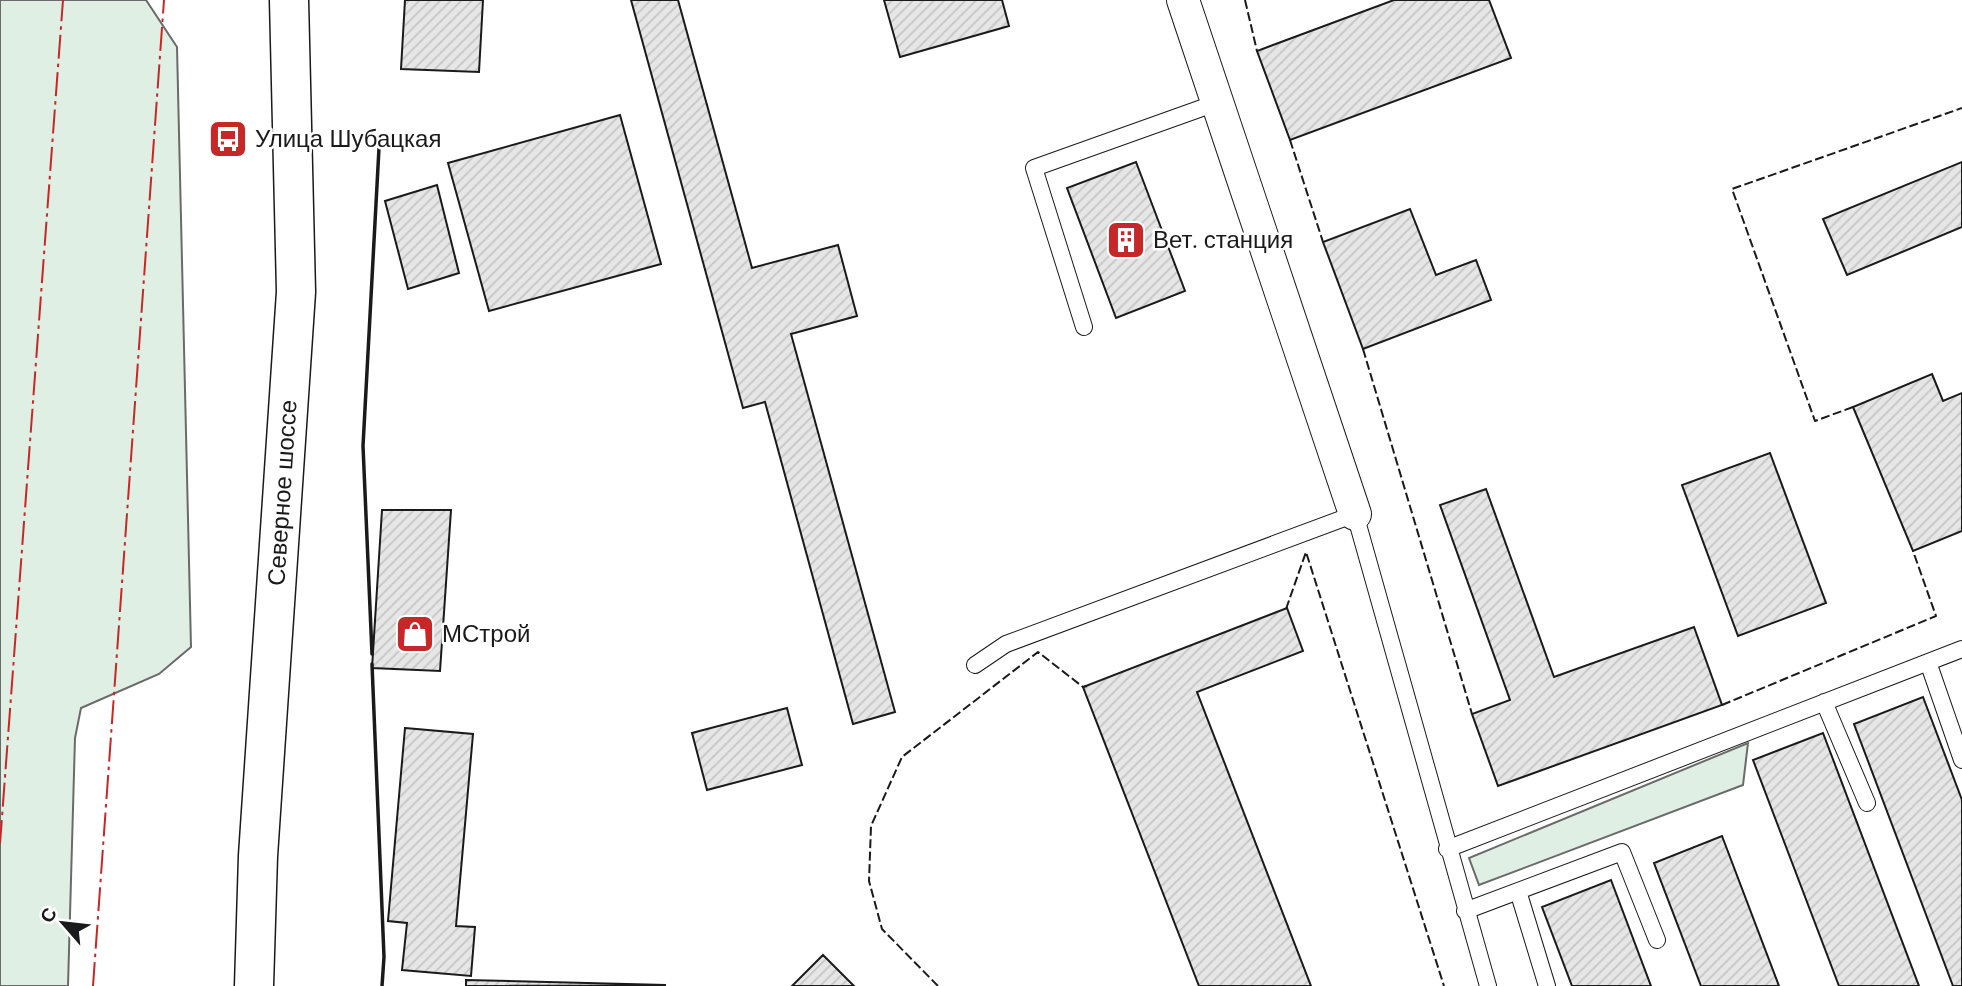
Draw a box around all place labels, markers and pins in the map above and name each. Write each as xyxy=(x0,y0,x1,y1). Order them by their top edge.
bus stop icon: Улица Шубацкая xyxy=(207,118,249,160)
place label: Улица Шубацкая xyxy=(255,123,441,154)
building icon: Вет. станция xyxy=(1105,219,1147,261)
place label: Вет. станция xyxy=(1153,224,1293,255)
shop icon: МСтрой xyxy=(394,613,436,655)
place label: МСтрой xyxy=(442,618,530,649)

